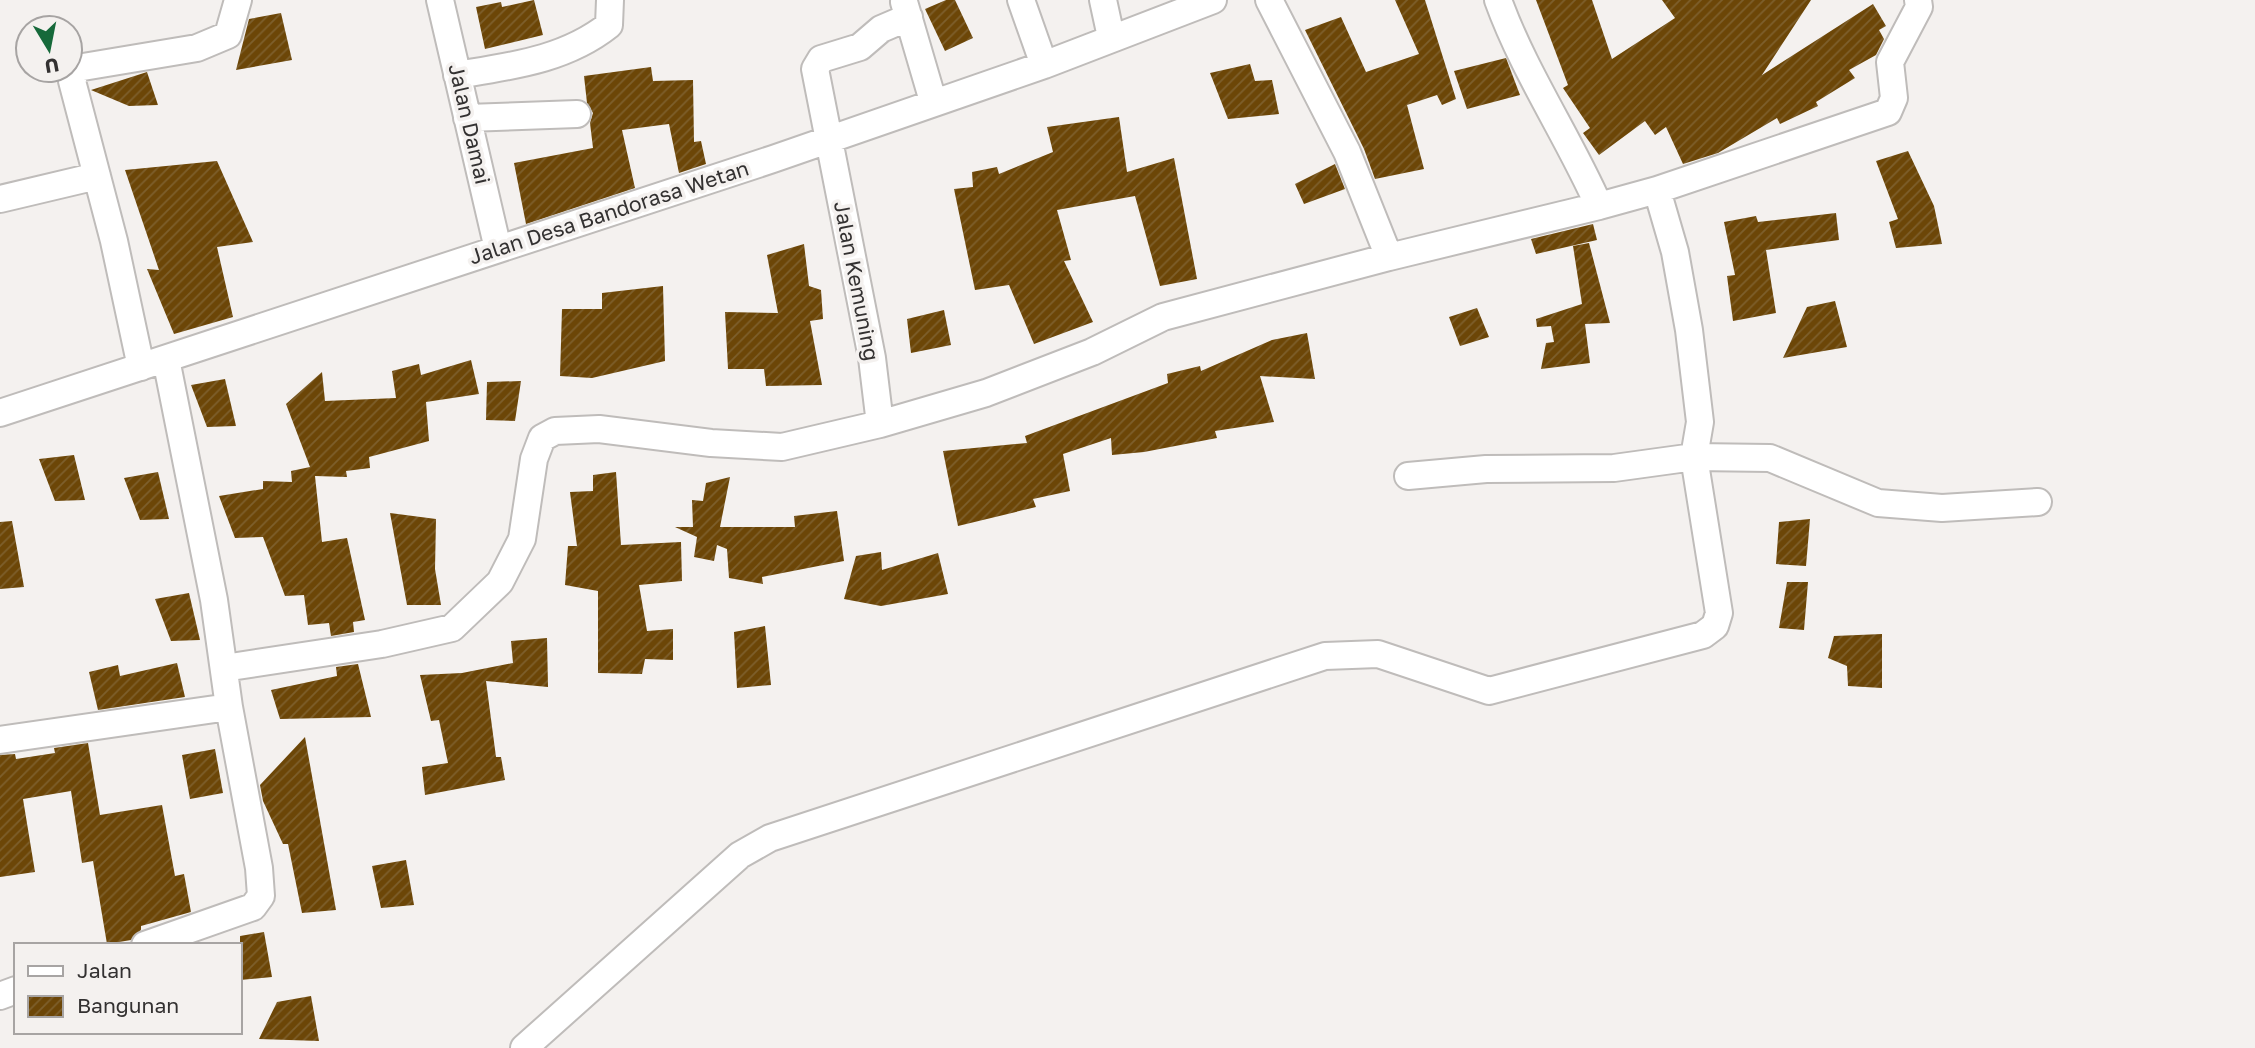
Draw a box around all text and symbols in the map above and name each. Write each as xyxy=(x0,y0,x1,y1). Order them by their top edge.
north arrow xyxy=(14,14,84,84)
text: U xyxy=(43,54,61,79)
street label: Jalan Damai xyxy=(443,61,496,187)
street label: Jalan Desa Bandorasa Wetan xyxy=(466,154,752,270)
street label: Jalan Kemuning xyxy=(829,199,885,363)
legend xyxy=(14,943,242,1034)
text: Jalan xyxy=(77,957,132,983)
text: Bangunan xyxy=(77,992,179,1018)

